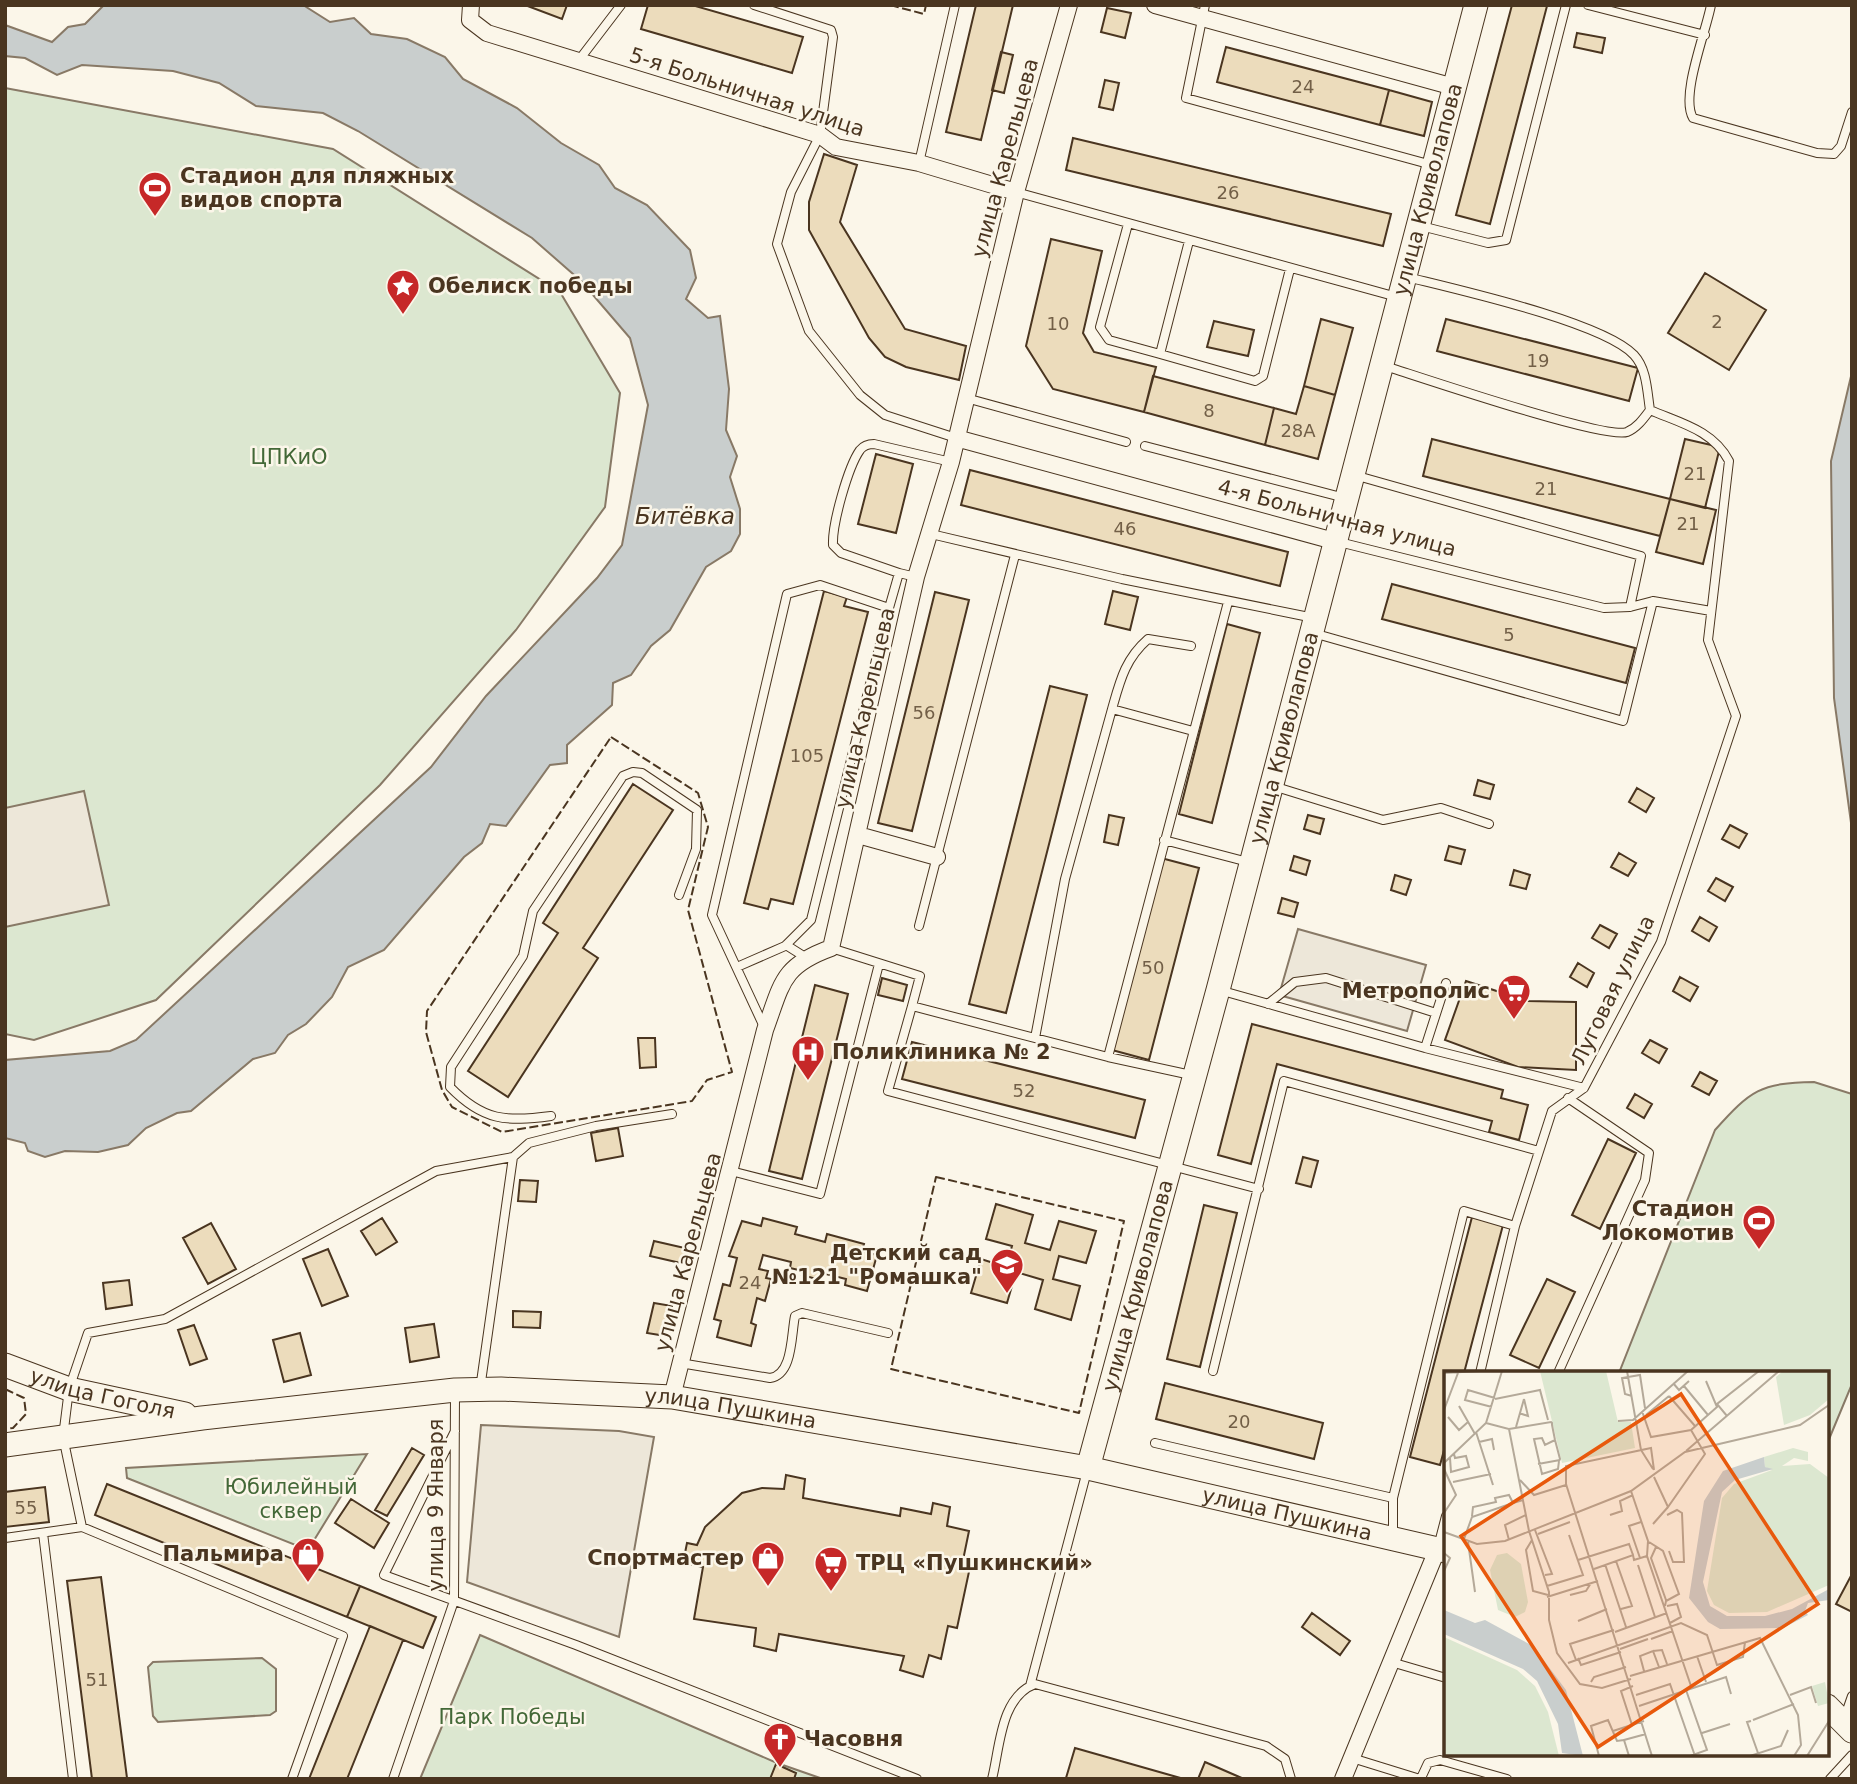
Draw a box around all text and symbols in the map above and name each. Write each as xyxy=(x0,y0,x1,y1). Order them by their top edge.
street label: 5-я Больничная улица xyxy=(626,43,868,141)
street label: улица Карельцева xyxy=(967,56,1043,260)
house number: 24 xyxy=(1292,76,1314,97)
street label: улица Криволапова xyxy=(1388,81,1467,298)
place label: Стадион для пляжных видов спорта xyxy=(180,164,455,212)
sports icon: Стадион для пляжных видов спорта xyxy=(136,169,174,218)
house number: 26 xyxy=(1217,182,1239,203)
place icon: Обелиск победы xyxy=(384,267,422,316)
place label: Обелиск победы xyxy=(428,274,633,298)
house number: 2 xyxy=(1711,311,1723,332)
house number: 10 xyxy=(1047,313,1069,334)
house number: 19 xyxy=(1527,350,1549,371)
house number: 8 xyxy=(1203,400,1215,421)
house number: 28А xyxy=(1280,420,1316,441)
park label: ЦПКиО xyxy=(250,445,328,469)
house number: 21 xyxy=(1684,463,1706,484)
street label: 4-я Больничная улица xyxy=(1215,475,1459,561)
house number: 21 xyxy=(1535,478,1557,499)
water label: Битёвка xyxy=(635,503,735,529)
house number: 21 xyxy=(1677,513,1699,534)
house number: 46 xyxy=(1114,518,1136,539)
street label: улица Карельцева xyxy=(830,605,900,811)
house number: 5 xyxy=(1503,624,1515,645)
street label: улица Криволапова xyxy=(1245,629,1323,847)
house number: 56 xyxy=(913,702,935,723)
house number: 105 xyxy=(790,745,824,766)
street label: Луговая улица xyxy=(1566,911,1660,1069)
house number: 50 xyxy=(1142,957,1164,978)
supermarket icon: Метрополис xyxy=(1495,972,1533,1021)
place label: Метрополис xyxy=(1342,979,1490,1003)
hospital icon: Поликлиника № 2 xyxy=(789,1033,827,1082)
place label: Поликлиника № 2 xyxy=(832,1040,1051,1064)
house number: 52 xyxy=(1013,1080,1035,1101)
street label: улица Карельцева xyxy=(650,1150,726,1354)
street label: улица Криволапова xyxy=(1097,1177,1178,1394)
place label: Стадион Локомотив xyxy=(1602,1197,1734,1245)
sports icon: Стадион Локомотив xyxy=(1740,1202,1778,1251)
place label: Детский сад №121 "Ромашка" xyxy=(772,1241,982,1289)
school or university icon: Детский сад №121 "Ромашка" xyxy=(988,1246,1026,1295)
house number: 24 xyxy=(739,1272,761,1293)
street label: улица Гоголя xyxy=(27,1363,177,1424)
inset map xyxy=(1444,1371,1829,1756)
street label: улица Пушкина xyxy=(644,1384,818,1433)
house number: 20 xyxy=(1228,1411,1250,1432)
street label: улица 9 Января xyxy=(424,1419,448,1591)
park label: Юбилейный сквер xyxy=(224,1475,358,1523)
street label: улица Пушкина xyxy=(1200,1483,1374,1545)
house number: 55 xyxy=(15,1497,37,1518)
shop icon: Пальмира xyxy=(289,1535,327,1584)
shop icon: Спортмастер xyxy=(749,1539,787,1588)
place label: Пальмира xyxy=(163,1542,284,1566)
supermarket icon: ТРЦ «Пушкинский» xyxy=(812,1544,850,1593)
place label: Спортмастер xyxy=(587,1546,744,1570)
place label: ТРЦ «Пушкинский» xyxy=(856,1551,1093,1575)
house number: 51 xyxy=(86,1669,108,1690)
park label: Парк Победы xyxy=(439,1705,585,1729)
church icon: Часовня xyxy=(761,1720,799,1769)
place label: Часовня xyxy=(804,1727,903,1751)

